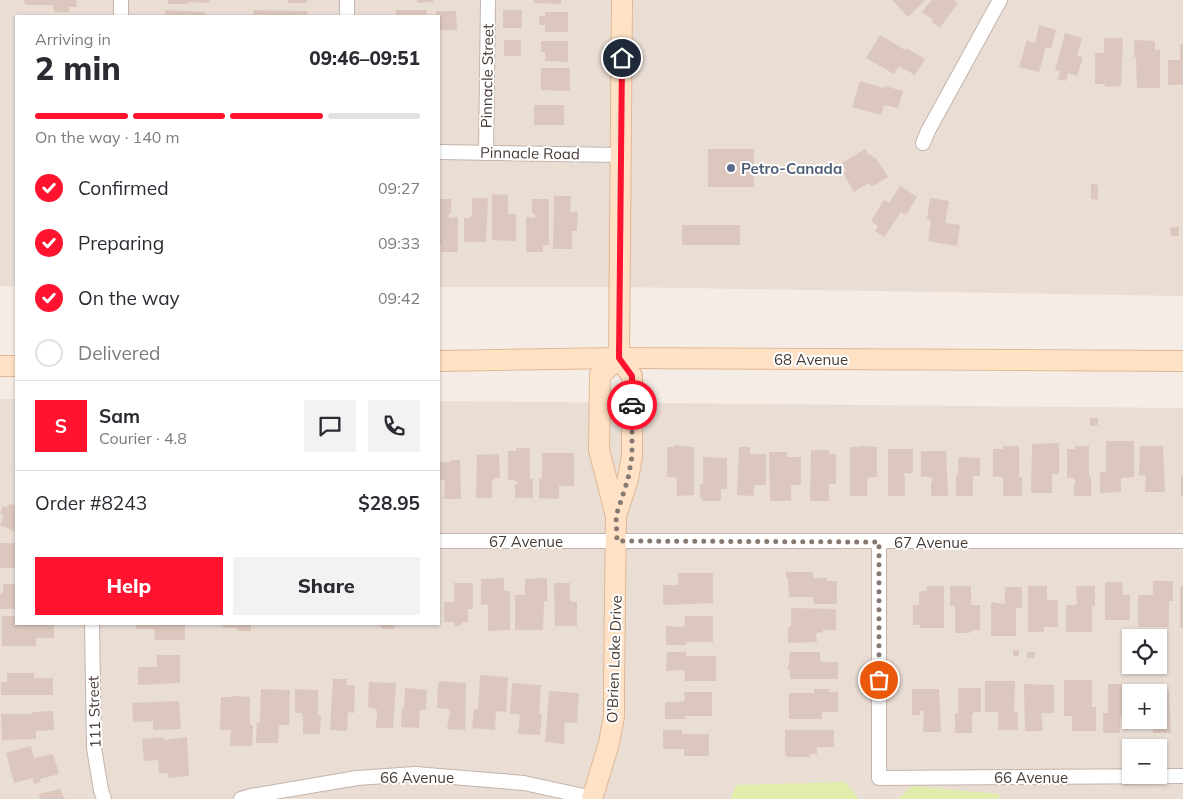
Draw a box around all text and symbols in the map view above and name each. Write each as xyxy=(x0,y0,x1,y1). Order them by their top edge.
street label: Pinnacle Street xyxy=(477,24,497,128)
text: Arriving in xyxy=(35,29,111,49)
pin xyxy=(601,37,643,79)
icon: home xyxy=(608,44,636,72)
text: 09:46–09:51 xyxy=(309,46,420,70)
text: 2 min xyxy=(35,48,121,88)
text: On the way · 140 m xyxy=(35,127,180,147)
street label: Pinnacle Road xyxy=(480,143,580,163)
place label: Petro-Canada xyxy=(741,159,842,178)
marker: Petro-Canada xyxy=(725,162,737,174)
icon: check xyxy=(35,174,63,202)
text: Confirmed xyxy=(78,176,169,200)
text: 09:27 xyxy=(378,178,420,198)
icon: check xyxy=(35,229,63,257)
text: Preparing xyxy=(78,231,164,255)
text: 09:33 xyxy=(378,233,420,253)
icon: check xyxy=(35,284,63,312)
text: On the way xyxy=(78,286,180,310)
text: 09:42 xyxy=(378,288,420,308)
text: Delivered xyxy=(78,341,160,365)
street label: 68 Avenue xyxy=(774,350,848,369)
courier xyxy=(607,380,657,430)
icon: car xyxy=(618,391,646,419)
button: chat xyxy=(304,400,356,452)
button: phone xyxy=(368,400,420,452)
text: Sam xyxy=(99,404,140,428)
text: S xyxy=(55,414,67,438)
text: Courier · 4.8 xyxy=(99,428,187,448)
text: Order #8243 xyxy=(35,491,147,515)
text: $28.95 xyxy=(358,491,420,515)
street label: 67 Avenue xyxy=(489,532,563,551)
street label: 67 Avenue xyxy=(894,533,968,552)
button: Help xyxy=(35,557,223,615)
button: Share xyxy=(233,557,420,615)
street label: O'Brien Lake Drive xyxy=(602,595,626,723)
map controls xyxy=(1122,629,1167,784)
button: locate xyxy=(1122,629,1167,674)
pin xyxy=(858,659,900,701)
icon: bag xyxy=(865,666,893,694)
street label: 111 Street xyxy=(83,675,105,749)
button: + xyxy=(1122,684,1167,729)
button: − xyxy=(1122,739,1167,784)
street label: 66 Avenue xyxy=(380,768,454,787)
street label: 66 Avenue xyxy=(994,768,1068,787)

